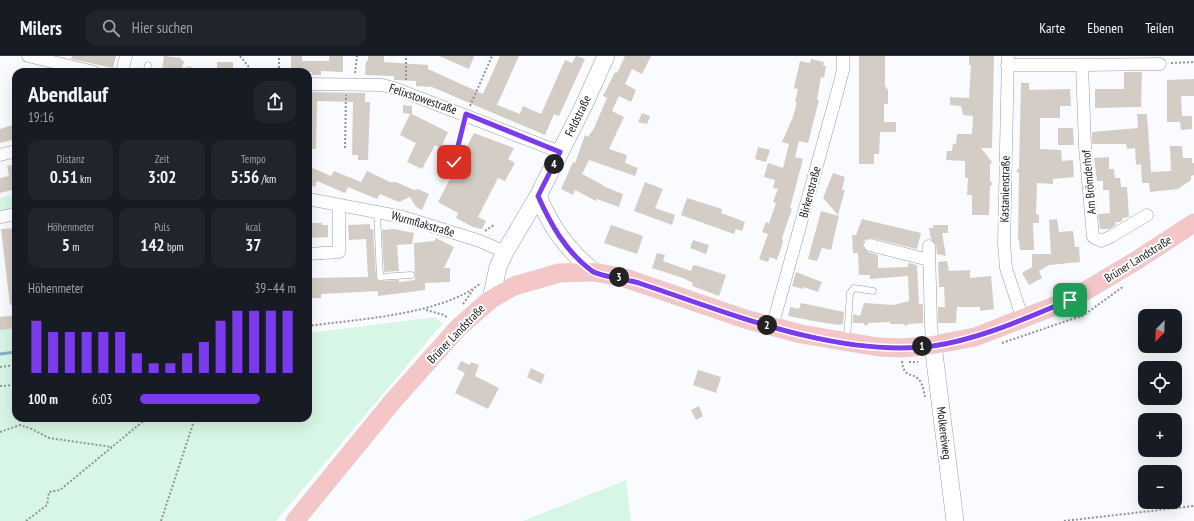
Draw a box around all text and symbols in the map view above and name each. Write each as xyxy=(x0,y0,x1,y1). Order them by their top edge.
search box xyxy=(86,10,366,46)
text: Milers xyxy=(20,16,62,40)
icon: search xyxy=(100,17,122,39)
text: Hier suchen xyxy=(132,18,193,37)
text: Karte xyxy=(1039,19,1065,37)
text: Ebenen xyxy=(1087,19,1123,37)
text: Teilen xyxy=(1145,19,1174,37)
text: Abendlauf xyxy=(28,80,108,108)
street label: Felixstowestraße xyxy=(387,80,459,117)
button: share xyxy=(254,81,296,123)
street label: Feldstraße xyxy=(561,93,594,139)
text: 19:16 xyxy=(28,109,54,126)
pin xyxy=(437,145,471,179)
street label: Am Brömderhof xyxy=(1078,148,1099,215)
icon: check xyxy=(443,151,465,173)
text: Distanz xyxy=(57,152,85,166)
text: Zeit xyxy=(155,152,169,166)
text: Tempo xyxy=(241,152,266,166)
pin: 4 xyxy=(544,154,564,174)
street label: Kastanienstraße xyxy=(996,155,1013,223)
text: 4 xyxy=(551,157,557,171)
street label: Birkenstraße xyxy=(795,165,824,219)
text: 0.51 xyxy=(50,166,78,188)
text: 3:02 xyxy=(148,166,176,188)
text: 5:56 xyxy=(230,166,259,188)
text: km xyxy=(78,172,92,186)
text: /km xyxy=(259,172,276,186)
street label: Wurmflakstraße xyxy=(390,207,457,240)
text: Höhenmeter xyxy=(47,220,94,234)
text: Puls xyxy=(154,220,170,234)
text: kcal xyxy=(246,220,261,234)
street label: Brüner Landstraße xyxy=(1101,232,1174,285)
text: 5 xyxy=(62,234,70,256)
text: 142 xyxy=(140,234,165,256)
text: 37 xyxy=(245,234,261,256)
text: m xyxy=(70,240,79,254)
text: bpm xyxy=(165,240,184,254)
pin: 3 xyxy=(609,267,629,287)
text: 3 xyxy=(616,270,622,284)
text: Höhenmeter xyxy=(28,280,84,297)
text: 39–44 m xyxy=(254,280,296,297)
pin xyxy=(1053,283,1087,317)
icon: arrive xyxy=(1059,289,1081,311)
street label: Brüner Landstraße xyxy=(424,301,488,366)
north arrow xyxy=(1138,309,1182,353)
map controls xyxy=(1138,309,1182,509)
pin: 2 xyxy=(757,315,777,335)
text: 2 xyxy=(764,318,770,332)
pin: 1 xyxy=(912,336,932,356)
text: 1 xyxy=(919,339,925,353)
button: locate xyxy=(1138,361,1182,405)
text: 100 m xyxy=(28,391,58,408)
text: 6:03 xyxy=(92,391,112,408)
street label: Molkereiweg xyxy=(934,406,955,460)
button: + xyxy=(1138,413,1182,457)
button: − xyxy=(1138,465,1182,509)

